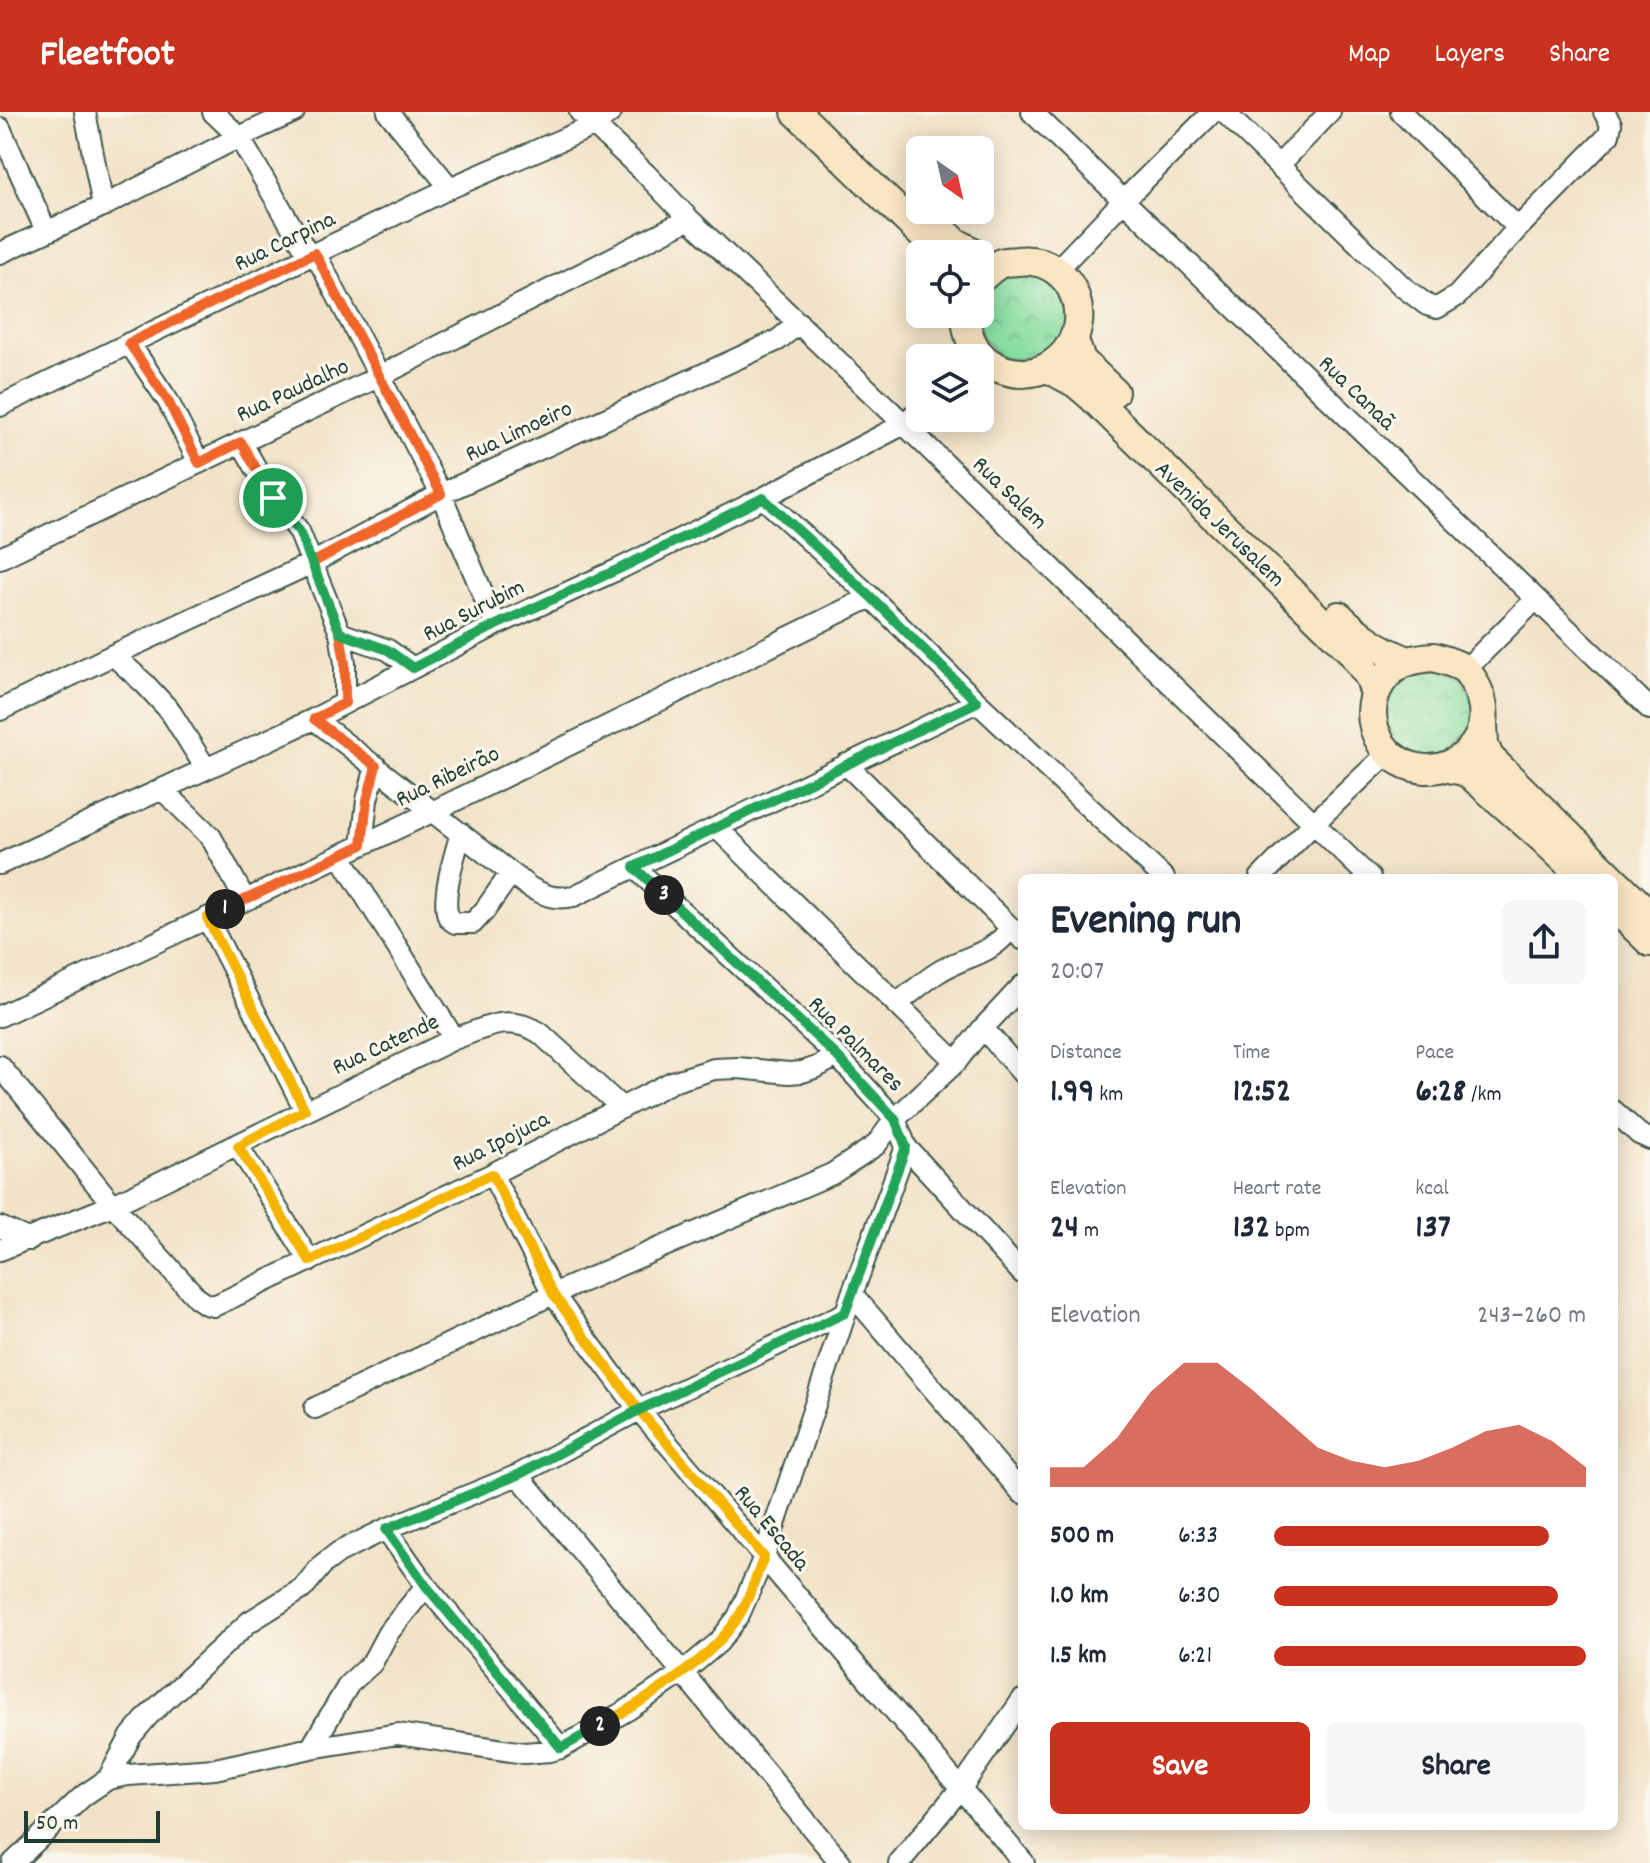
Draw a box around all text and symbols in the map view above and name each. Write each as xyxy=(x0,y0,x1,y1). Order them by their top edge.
text: Fleetfoot xyxy=(40,29,175,84)
text: Map xyxy=(1348,36,1391,76)
text: Layers xyxy=(1435,36,1505,76)
text: Share xyxy=(1549,36,1610,76)
north arrow xyxy=(906,136,994,224)
map controls xyxy=(906,136,994,432)
street label: Rua Carpina xyxy=(229,203,342,282)
button: locate xyxy=(906,240,994,328)
button: layers xyxy=(906,344,994,432)
street label: Rua Canaã xyxy=(1309,349,1402,440)
street label: Rua Paudalho xyxy=(231,351,355,433)
street label: Rua Limoeiro xyxy=(460,393,578,472)
street label: Rua Salem xyxy=(964,449,1054,539)
street label: Avenida Jerusalem xyxy=(1146,454,1292,596)
pin xyxy=(239,464,307,532)
icon: arrive xyxy=(251,476,295,520)
street label: Rua Surubim xyxy=(418,572,531,652)
street label: Rua Ribeirão xyxy=(391,738,506,817)
pin: 3 xyxy=(644,875,684,915)
text: 3 xyxy=(659,879,669,910)
pin: 1 xyxy=(205,889,245,929)
text: Evening run xyxy=(1050,892,1241,955)
text: 1 xyxy=(223,893,227,924)
button: share xyxy=(1502,900,1586,984)
text: 20:07 xyxy=(1050,954,1104,991)
street label: Rua Palmares xyxy=(799,989,911,1101)
street label: Rua Catende xyxy=(327,1006,445,1085)
text: Distance xyxy=(1050,1038,1122,1069)
text: Time xyxy=(1233,1038,1270,1069)
text: Pace xyxy=(1415,1038,1454,1069)
text: 1.99 xyxy=(1050,1069,1094,1118)
text: 12:52 xyxy=(1233,1069,1291,1118)
text: 6:28 xyxy=(1415,1069,1466,1118)
text: km xyxy=(1094,1080,1123,1111)
text: /km xyxy=(1466,1080,1502,1111)
street label: Rua Ipojuca xyxy=(447,1103,557,1182)
text: Elevation xyxy=(1050,1174,1127,1205)
text: Heart rate xyxy=(1233,1174,1322,1205)
text: kcal xyxy=(1415,1174,1449,1205)
text: 24 xyxy=(1050,1205,1079,1254)
text: 132 xyxy=(1233,1205,1270,1254)
text: 137 xyxy=(1415,1205,1451,1254)
text: m xyxy=(1079,1216,1099,1247)
text: bpm xyxy=(1270,1216,1310,1247)
text: Elevation xyxy=(1050,1298,1140,1335)
text: 243–260 m xyxy=(1477,1298,1586,1335)
street label: Rua Escada xyxy=(725,1478,817,1580)
text: 500 m xyxy=(1050,1518,1114,1555)
text: 6:33 xyxy=(1178,1518,1218,1555)
text: 1.0 km xyxy=(1050,1578,1109,1615)
text: 6:30 xyxy=(1178,1578,1221,1615)
text: 1.5 km xyxy=(1050,1638,1107,1675)
text: 6:21 xyxy=(1178,1638,1212,1675)
pin: 2 xyxy=(580,1706,620,1746)
text: 2 xyxy=(595,1710,605,1741)
button: Save xyxy=(1050,1722,1310,1814)
button: Share xyxy=(1326,1722,1586,1814)
scale bar xyxy=(24,1807,160,1843)
text: 50 m xyxy=(36,1809,78,1840)

